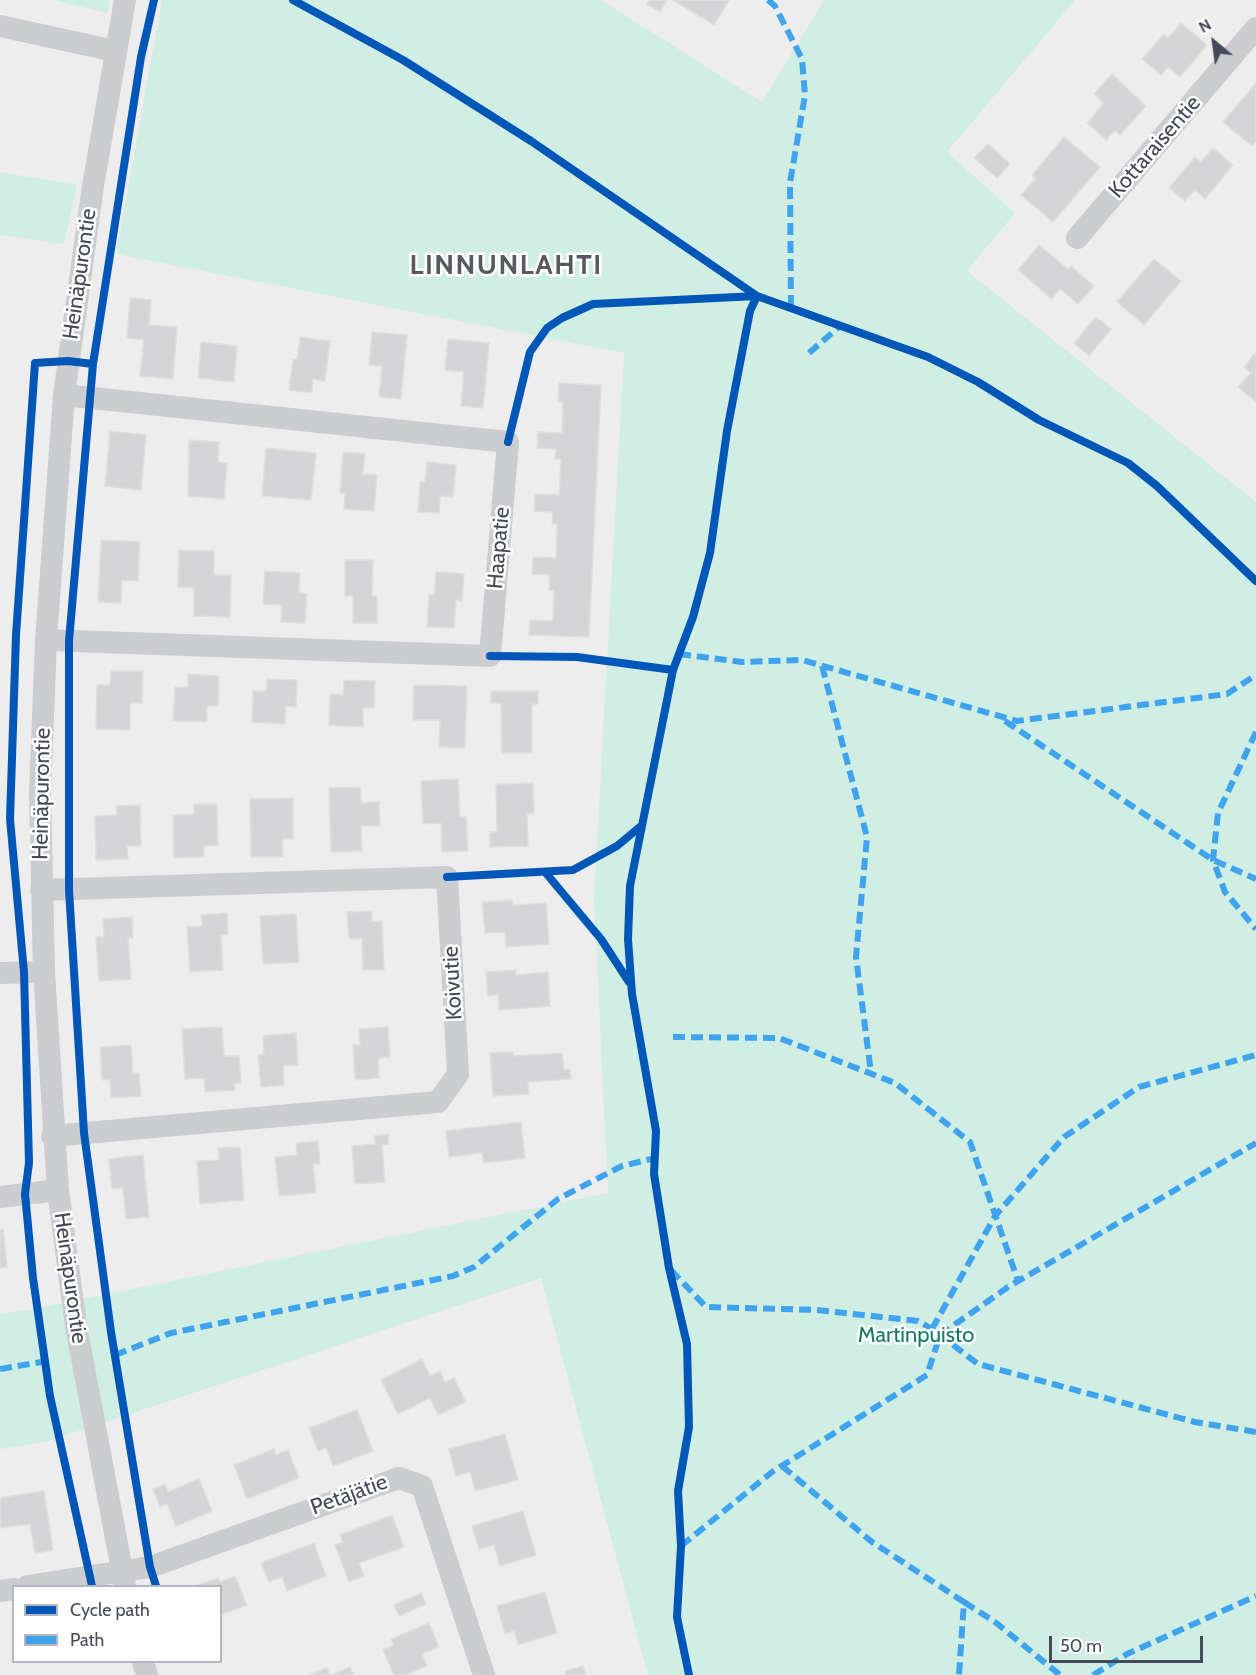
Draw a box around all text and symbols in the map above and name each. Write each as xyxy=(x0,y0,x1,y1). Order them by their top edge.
north arrow xyxy=(1184,12,1244,72)
text: N xyxy=(1195,15,1215,37)
street label: Kottaraisentie xyxy=(1103,90,1207,204)
street label: Heinäpurontie xyxy=(58,207,102,341)
district label: LINNUNLAHTI xyxy=(409,249,603,283)
street label: Haapatie xyxy=(482,506,516,590)
street label: Heinäpurontie xyxy=(28,728,56,860)
street label: Koivutie xyxy=(438,945,468,1021)
street label: Heinäpurontie xyxy=(48,1211,92,1345)
park label: Martinpuisto xyxy=(858,1323,974,1349)
street label: Petäjätie xyxy=(307,1469,391,1521)
legend xyxy=(12,1585,222,1663)
text: Cycle path xyxy=(70,1599,150,1621)
scale bar xyxy=(1052,1624,1206,1662)
text: Path xyxy=(70,1629,104,1651)
text: 50 m xyxy=(1060,1635,1102,1657)

